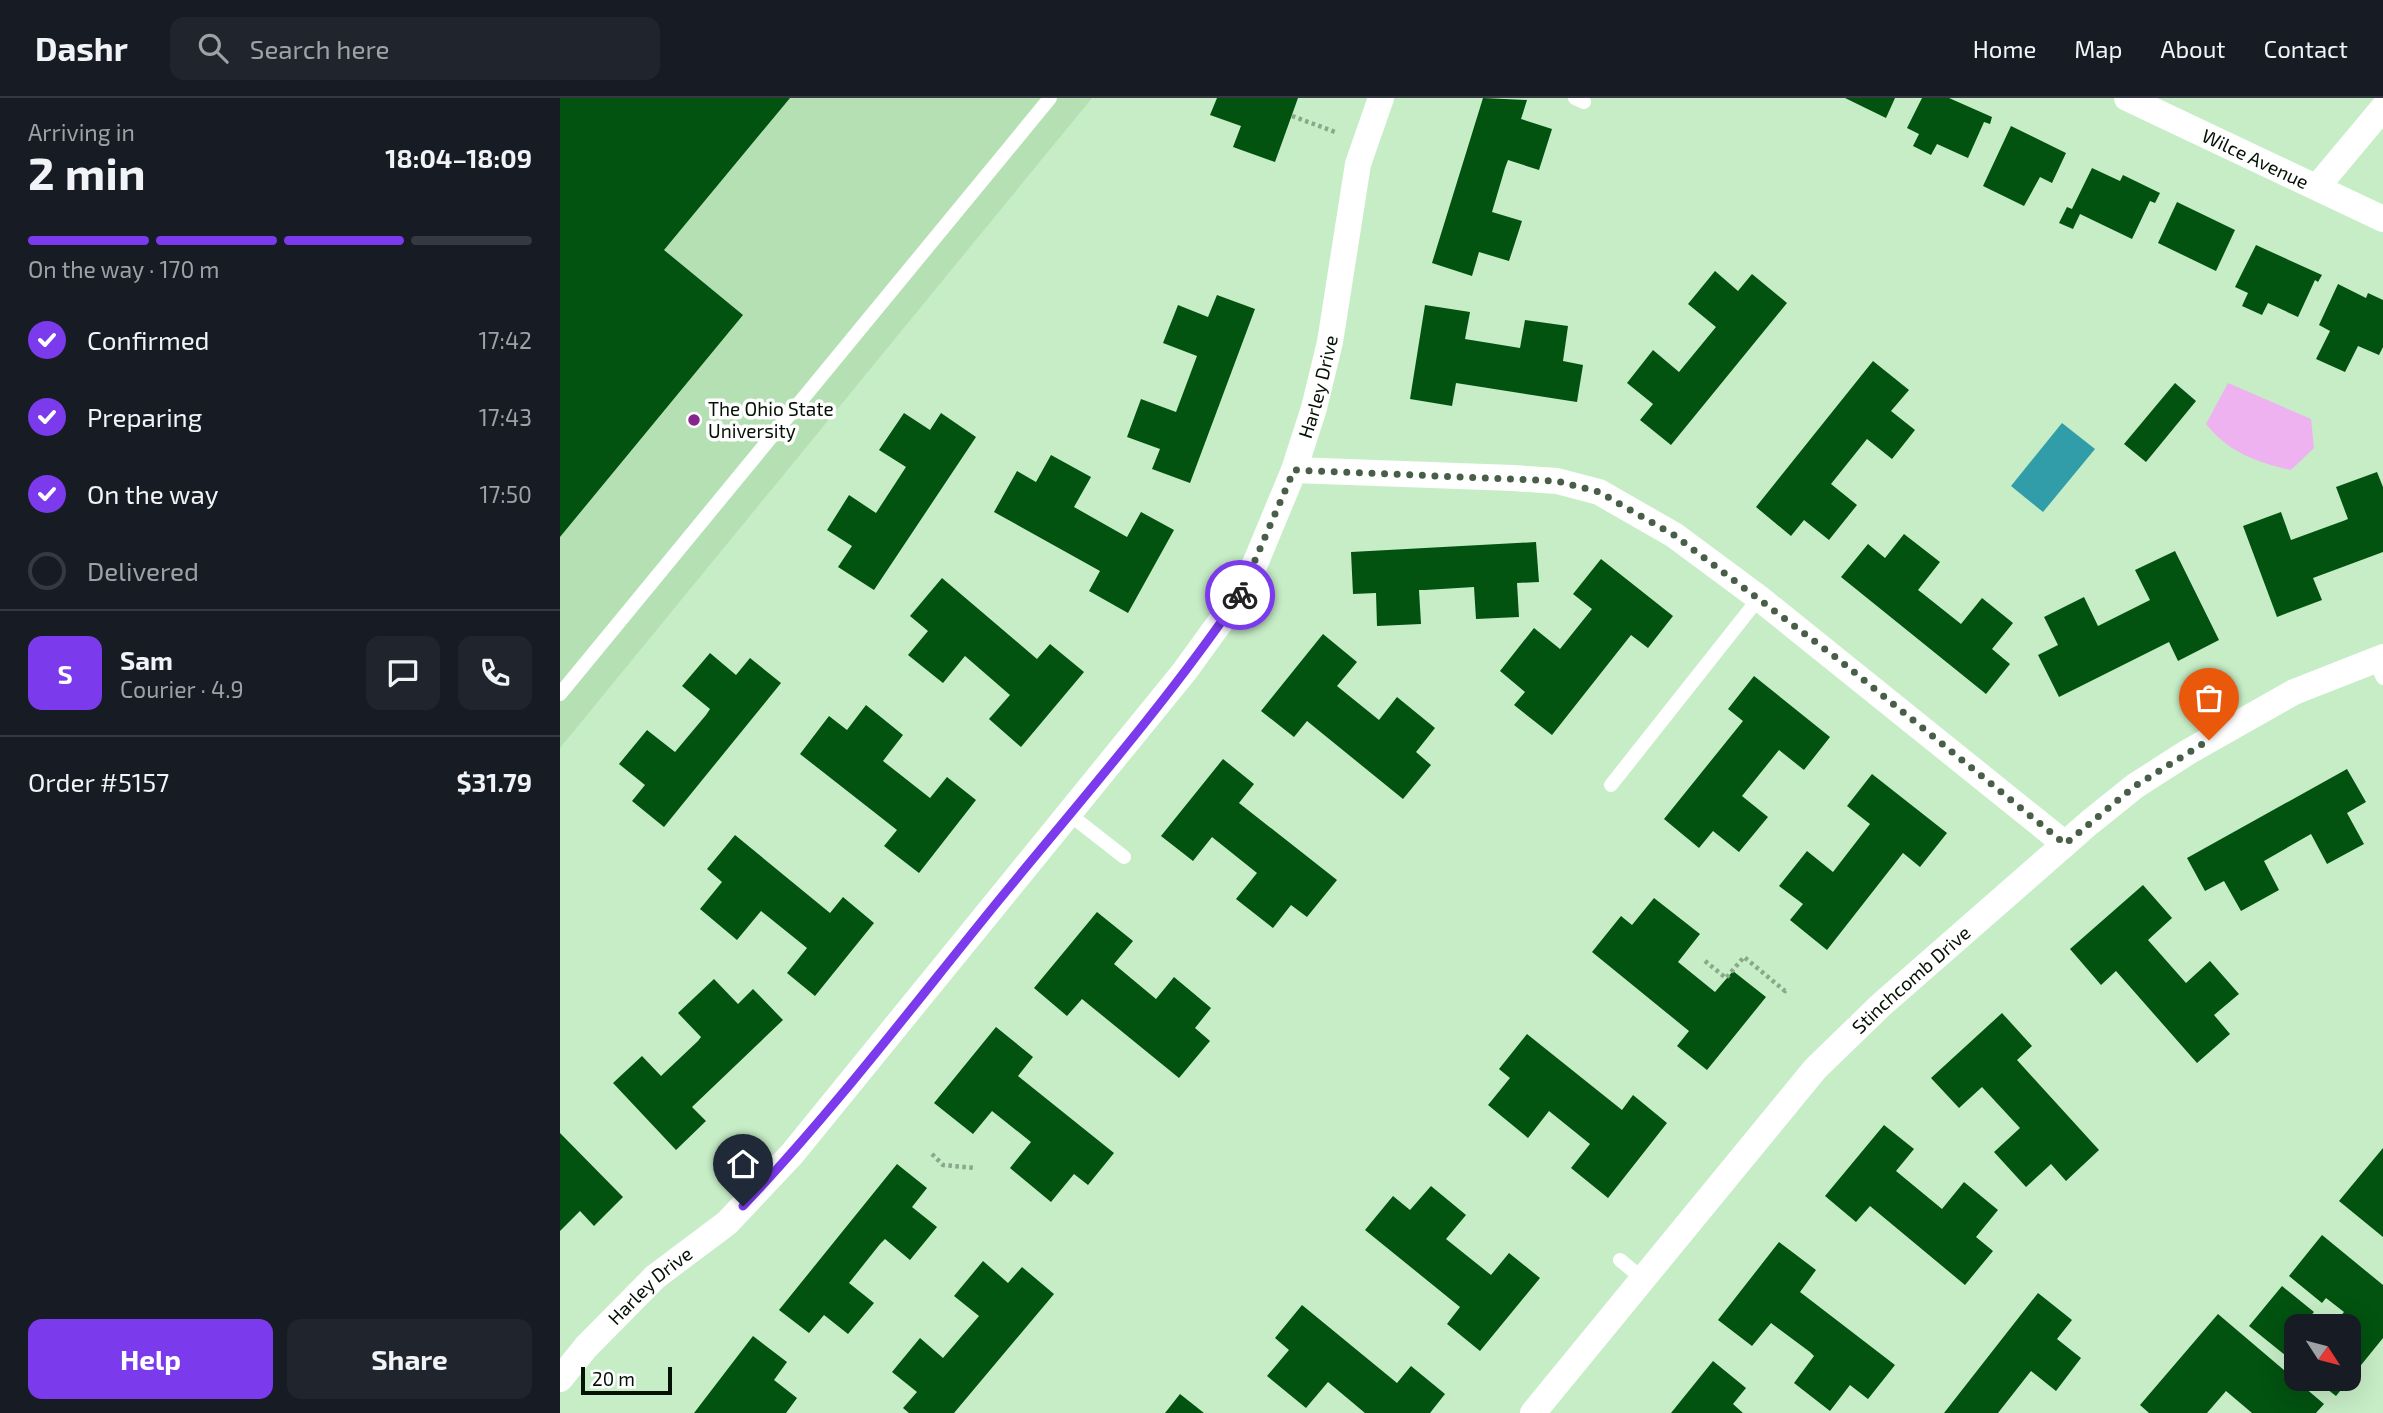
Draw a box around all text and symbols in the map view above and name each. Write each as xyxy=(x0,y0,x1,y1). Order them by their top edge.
search box xyxy=(170,17,660,80)
text: Dashr xyxy=(35,28,128,68)
icon: search xyxy=(194,29,232,67)
text: Search here xyxy=(250,33,389,64)
text: Home xyxy=(1973,34,2036,63)
text: Map xyxy=(2074,34,2122,63)
text: About xyxy=(2160,34,2226,63)
text: Contact xyxy=(2264,34,2348,63)
text: Arriving in xyxy=(28,118,135,146)
street label: Wilce Avenue xyxy=(2199,123,2313,193)
text: 18:04–18:09 xyxy=(385,142,532,173)
text: 2 min xyxy=(28,144,146,199)
text: On the way · 170 m xyxy=(28,255,220,283)
icon: check xyxy=(28,321,66,359)
text: Confirmed xyxy=(87,324,210,355)
text: 17:42 xyxy=(479,326,532,354)
street label: Harley Drive xyxy=(1293,334,1342,441)
place label: The Ohio State University xyxy=(708,397,834,442)
icon: check xyxy=(28,398,66,436)
text: Preparing xyxy=(87,401,202,432)
text: 17:43 xyxy=(479,403,532,431)
marker: The Ohio State University xyxy=(686,412,702,428)
icon: check xyxy=(28,475,66,513)
text: On the way xyxy=(87,478,218,509)
text: 17:50 xyxy=(479,480,532,508)
text: Delivered xyxy=(87,555,199,586)
courier xyxy=(1205,560,1275,630)
icon: bike xyxy=(1221,576,1259,614)
button: chat xyxy=(366,636,440,710)
button: phone xyxy=(458,636,532,710)
text: Sam xyxy=(120,644,173,675)
text: S xyxy=(57,658,73,689)
pin xyxy=(2179,668,2239,740)
text: Courier · 4.9 xyxy=(120,675,244,703)
icon: bag xyxy=(2190,679,2228,717)
text: Order #5157 xyxy=(28,766,169,797)
text: $31.79 xyxy=(456,766,532,797)
street label: Stinchcomb Drive xyxy=(1847,920,1975,1038)
pin xyxy=(713,1134,773,1206)
icon: home xyxy=(724,1145,762,1183)
street label: Harley Drive xyxy=(603,1241,696,1329)
north arrow xyxy=(2284,1314,2361,1391)
map controls xyxy=(2284,1314,2361,1391)
button: Help xyxy=(28,1319,273,1399)
button: Share xyxy=(287,1319,532,1399)
scale bar xyxy=(581,1364,672,1396)
text: 20 m xyxy=(592,1367,635,1390)

